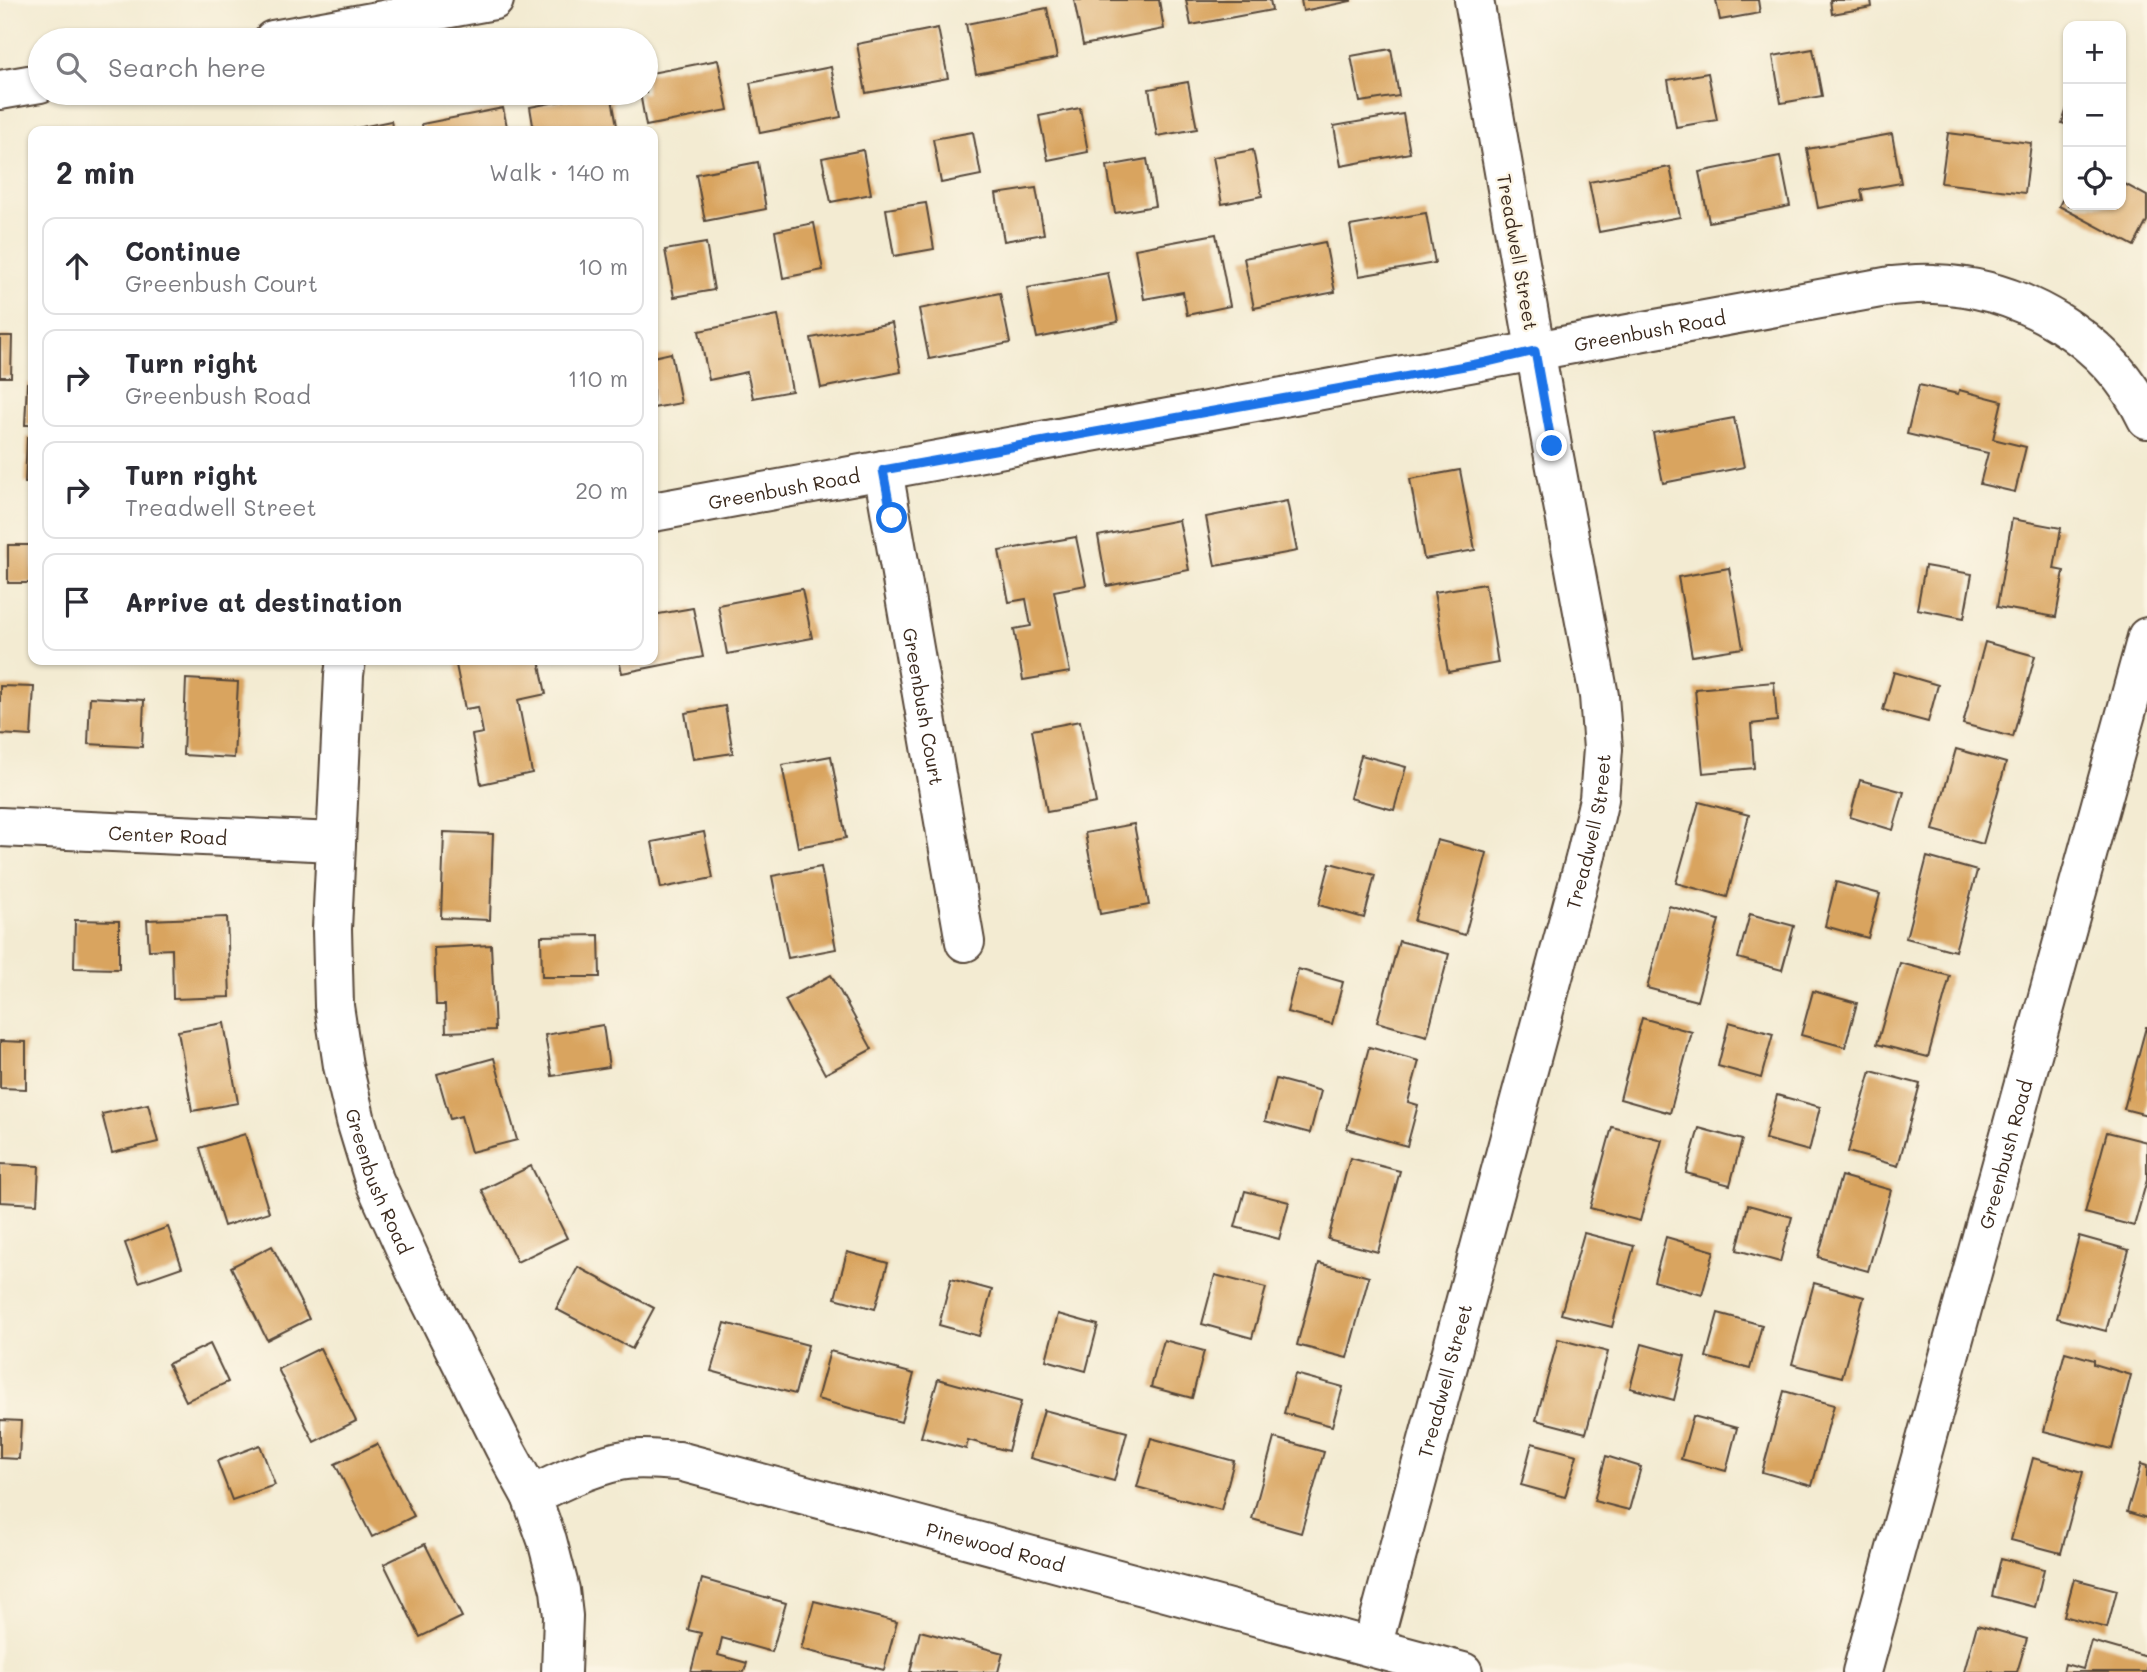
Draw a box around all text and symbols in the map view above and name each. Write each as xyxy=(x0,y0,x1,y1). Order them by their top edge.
map controls xyxy=(2063,21,2126,210)
button: + xyxy=(2063,21,2126,84)
search box xyxy=(28,28,658,105)
icon: search xyxy=(52,48,90,86)
text: Search here xyxy=(108,50,266,84)
button: − xyxy=(2063,84,2126,147)
button: locate xyxy=(2063,147,2126,210)
text: 2 min xyxy=(56,152,135,192)
text: Walk · 140 m xyxy=(489,157,630,187)
street label: Treadwell Street xyxy=(1492,172,1544,332)
text: Continue xyxy=(125,234,241,268)
icon: ahead xyxy=(58,247,96,285)
text: 10 m xyxy=(578,251,628,281)
text: Greenbush Court xyxy=(125,268,318,298)
street label: Greenbush Road xyxy=(1572,304,1727,356)
text: Turn right xyxy=(125,346,258,380)
icon: right xyxy=(58,359,96,397)
text: 110 m xyxy=(568,363,628,393)
text: Greenbush Road xyxy=(125,380,311,410)
route end xyxy=(1536,430,1567,461)
text: Turn right xyxy=(125,458,258,492)
street label: Greenbush Road xyxy=(706,462,862,514)
icon: right xyxy=(58,471,96,509)
text: 20 m xyxy=(575,475,628,505)
text: Treadwell Street xyxy=(125,492,317,522)
route start xyxy=(876,502,907,533)
icon: arrive xyxy=(58,583,96,621)
text: Arrive at destination xyxy=(125,585,402,619)
street label: Greenbush Court xyxy=(898,626,950,787)
street label: Treadwell Street xyxy=(1559,753,1615,912)
street label: Center Road xyxy=(108,819,228,850)
street label: Greenbush Road xyxy=(1972,1077,2037,1232)
street label: Greenbush Road xyxy=(341,1106,418,1258)
street label: Treadwell Street xyxy=(1411,1301,1477,1460)
street label: Pinewood Road xyxy=(924,1516,1068,1577)

